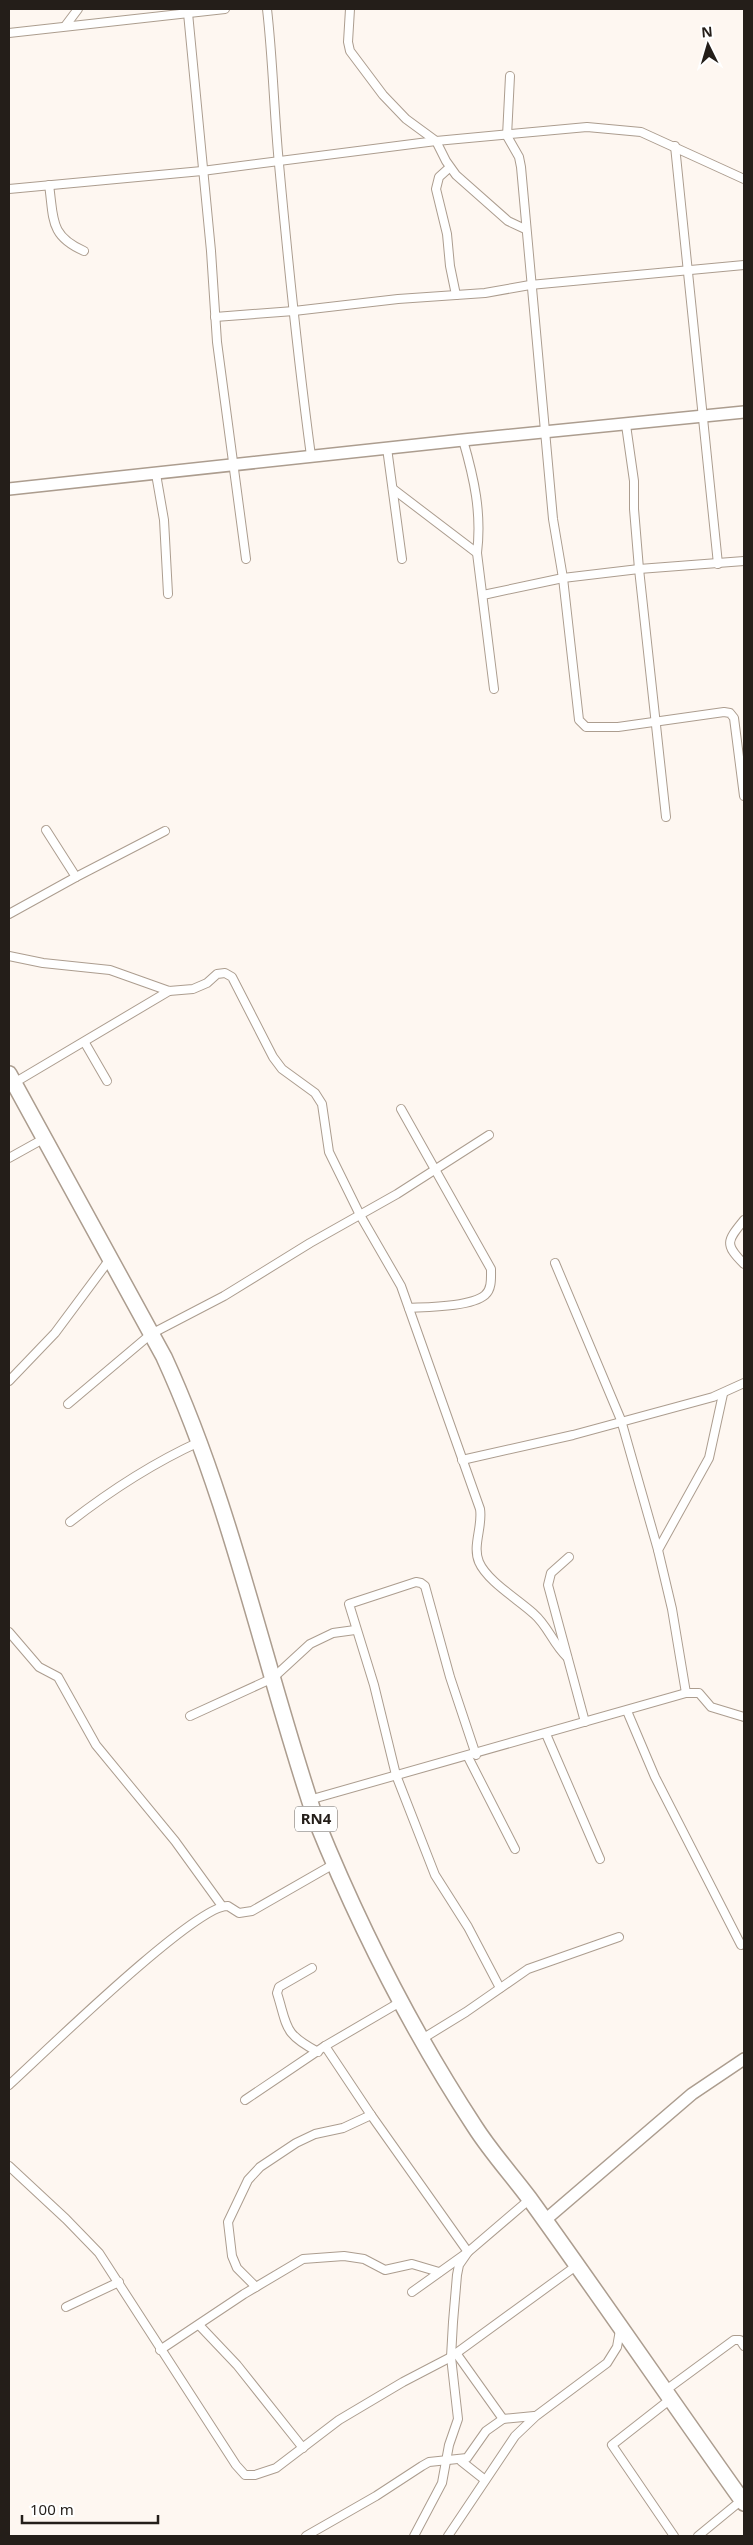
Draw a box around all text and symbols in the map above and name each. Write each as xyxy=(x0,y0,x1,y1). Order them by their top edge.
north arrow xyxy=(683,20,733,70)
text: N xyxy=(700,22,713,42)
road number: RN4 xyxy=(295,1806,337,1832)
scale bar xyxy=(22,2492,159,2524)
text: 100 m xyxy=(30,2499,74,2519)

